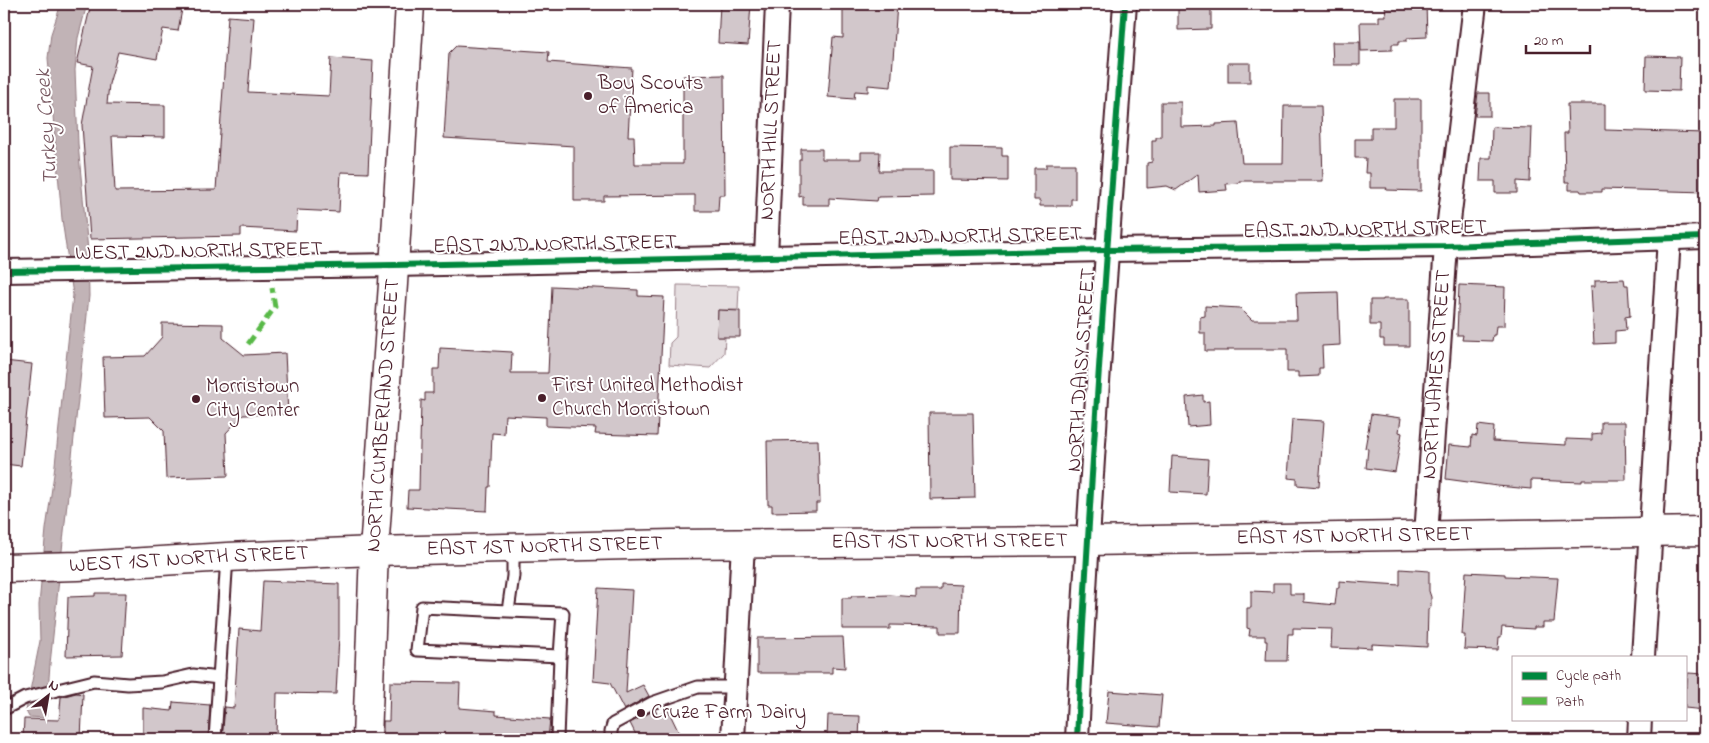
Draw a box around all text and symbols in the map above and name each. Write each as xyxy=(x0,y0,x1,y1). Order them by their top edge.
scale bar xyxy=(1526,22,1590,54)
text: 20 m xyxy=(1534,30,1564,52)
street label: NORTH HILL STREET xyxy=(753,39,790,221)
water label: Turkey Creek xyxy=(28,67,68,186)
place label: Boy Scouts of America xyxy=(597,69,703,123)
marker: Boy Scouts of America xyxy=(582,90,594,102)
street label: EAST 2ND NORTH STREET xyxy=(1243,213,1487,247)
street label: EAST 2ND NORTH STREET xyxy=(838,220,1082,254)
street label: EAST 2ND NORTH STREET xyxy=(433,228,677,262)
street label: WEST 2ND NORTH STREET xyxy=(75,235,323,269)
street label: NORTH DAISY STREET xyxy=(1060,267,1104,473)
street label: NORTH JAMES STREET xyxy=(1415,269,1459,480)
street label: NORTH CUMBERLAND STREET xyxy=(359,278,408,553)
place label: First United Methodist Church Morristown xyxy=(551,371,743,425)
place label: Morristown City Center xyxy=(206,372,300,428)
marker: First United Methodist Church Morristown xyxy=(536,392,548,404)
marker: Morristown City Center xyxy=(190,393,202,405)
street label: EAST 1ST NORTH STREET xyxy=(1236,520,1473,554)
street label: EAST 1ST NORTH STREET xyxy=(831,526,1068,558)
street label: EAST 1ST NORTH STREET xyxy=(426,529,663,565)
street label: WEST 1ST NORTH STREET xyxy=(69,539,309,581)
legend xyxy=(1512,656,1686,720)
text: Cycle path xyxy=(1556,665,1621,688)
north arrow xyxy=(22,670,72,720)
text: N xyxy=(44,675,63,698)
text: Path xyxy=(1556,691,1584,713)
place label: Cruze Farm Dairy xyxy=(651,698,806,730)
marker: Cruze Farm Dairy xyxy=(635,707,647,719)

